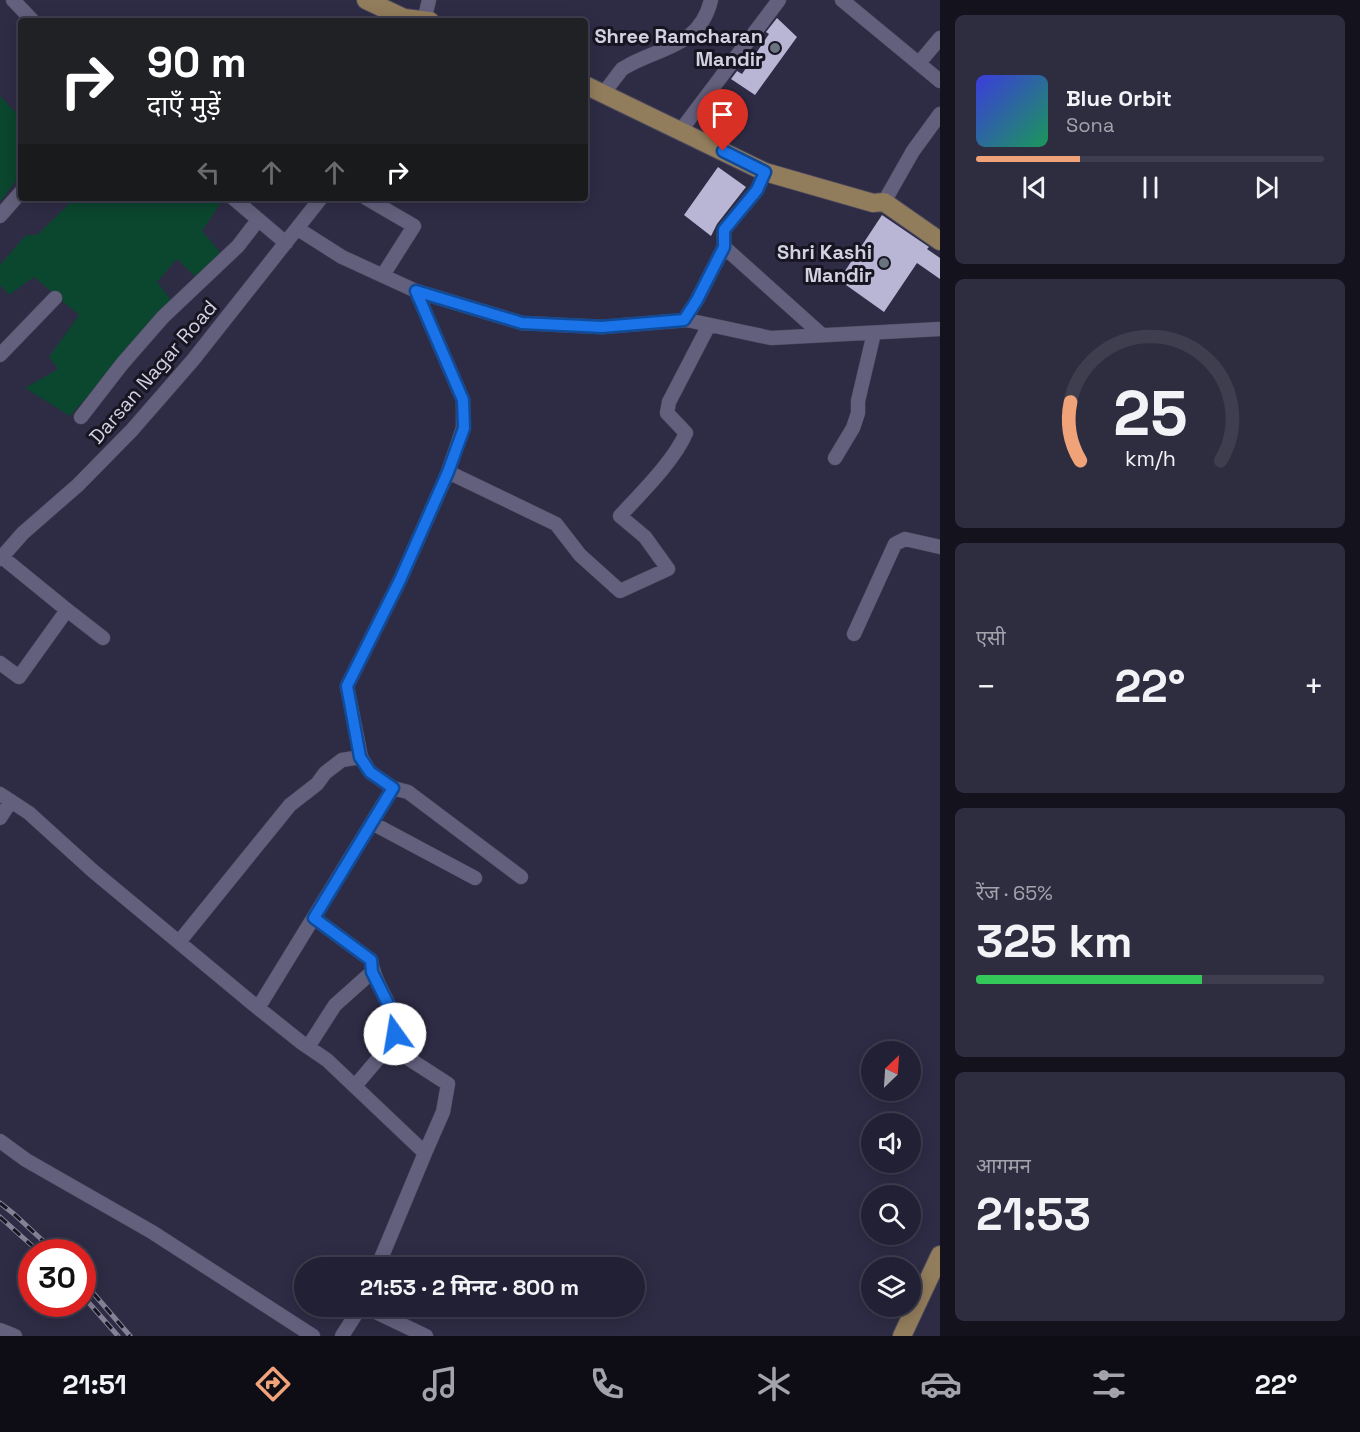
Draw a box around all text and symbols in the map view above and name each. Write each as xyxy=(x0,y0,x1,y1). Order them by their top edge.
place label: Shree Ramcharan Mandir xyxy=(594,23,763,72)
text: 90 m xyxy=(147,36,247,89)
marker: Shree Ramcharan Mandir xyxy=(768,41,782,55)
icon: right xyxy=(48,42,126,120)
text: Blue Orbit xyxy=(1066,84,1172,112)
text: दाएँ मुड़ें xyxy=(147,88,221,123)
pin xyxy=(697,89,748,151)
icon: arrive xyxy=(706,98,739,131)
text: Sona xyxy=(1066,112,1114,138)
icon: left xyxy=(192,156,225,189)
icon: ahead xyxy=(255,156,288,189)
icon: ahead xyxy=(318,156,351,189)
icon: right xyxy=(381,156,414,189)
icon: previous xyxy=(1018,171,1051,204)
icon: pause xyxy=(1134,171,1167,204)
icon: next xyxy=(1250,171,1283,204)
place label: Shri Kashi Mandir xyxy=(777,239,872,288)
marker: Shri Kashi Mandir xyxy=(877,256,891,270)
street label: Darsan Nagar Road xyxy=(83,295,223,449)
text: 25 xyxy=(1113,374,1187,453)
text: km/h xyxy=(1124,445,1176,472)
text: एसी xyxy=(976,625,1006,651)
text: 22° xyxy=(1114,658,1186,715)
text: − xyxy=(976,666,996,708)
text: + xyxy=(1304,666,1324,708)
text: रेंज · 65% xyxy=(976,880,1053,906)
text: 325 km xyxy=(976,913,1132,970)
position arrow xyxy=(363,1002,427,1066)
north arrow xyxy=(861,1041,921,1101)
map controls xyxy=(861,1041,921,1317)
button: sound xyxy=(861,1113,921,1173)
text: आगमन xyxy=(976,1153,1031,1179)
button: search xyxy=(861,1185,921,1245)
text: 21:53 xyxy=(976,1186,1091,1243)
speed limit sign: 30 xyxy=(18,1239,96,1317)
button: layers xyxy=(861,1257,921,1317)
text: 21:53 · 2 मिनट · 800 m xyxy=(360,1273,579,1301)
icon: directions xyxy=(252,1363,294,1405)
icon: music xyxy=(419,1363,461,1405)
icon: phone xyxy=(586,1363,628,1405)
icon: climate xyxy=(753,1363,795,1405)
icon: car xyxy=(920,1363,962,1405)
icon: filters xyxy=(1088,1363,1130,1405)
text: 21:51 xyxy=(63,1367,127,1402)
text: 22° xyxy=(1255,1367,1297,1402)

